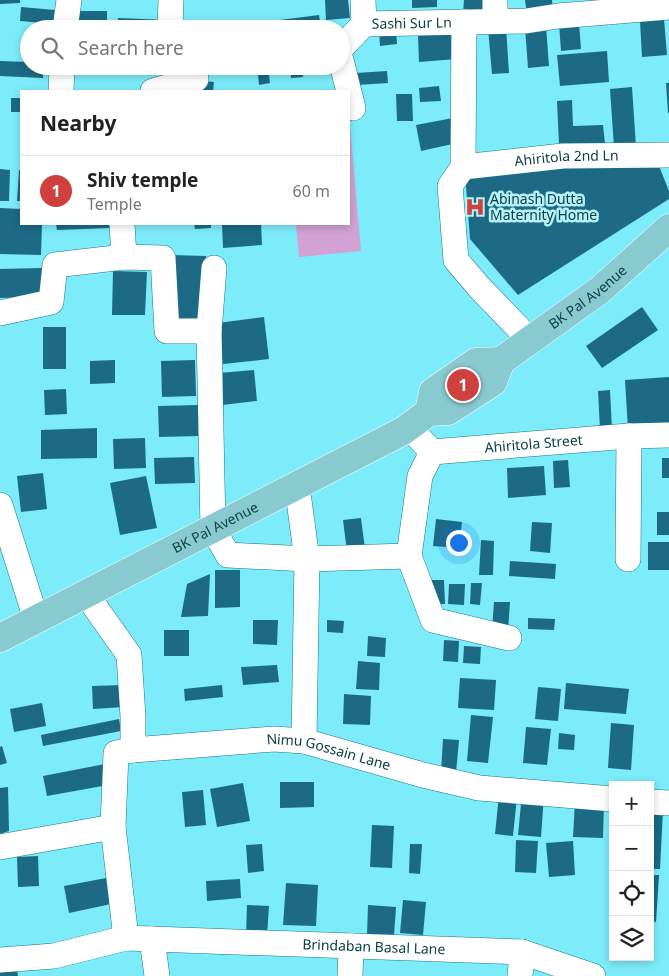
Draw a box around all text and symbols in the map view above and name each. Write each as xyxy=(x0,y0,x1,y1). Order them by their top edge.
street label: Sashi Sur Ln xyxy=(372,12,452,33)
search box xyxy=(20,20,350,75)
icon: search xyxy=(38,34,66,62)
text: Search here xyxy=(78,35,184,61)
text: Nearby xyxy=(40,109,116,137)
street label: Ahiritola 2nd Ln xyxy=(513,145,619,170)
text: Shiv temple xyxy=(87,167,198,193)
text: 1 xyxy=(51,180,61,202)
text: 60 m xyxy=(293,180,330,202)
place label: Abinash Dutta Maternity Home xyxy=(490,189,597,224)
text: Temple xyxy=(87,193,142,215)
hospital icon: Abinash Dutta Maternity Home xyxy=(464,196,486,218)
street label: BK Pal Avenue xyxy=(544,260,631,333)
pin: 1 xyxy=(447,366,479,404)
street label: Ahiritola Street xyxy=(484,430,583,457)
street label: BK Pal Avenue xyxy=(169,497,261,557)
your location xyxy=(446,530,472,556)
street label: Nimu Gossain Lane xyxy=(266,729,393,774)
map controls xyxy=(609,781,654,961)
button: + xyxy=(609,781,654,826)
button: − xyxy=(609,826,654,871)
button: locate xyxy=(609,871,654,916)
button: layers xyxy=(609,916,654,961)
street label: Brindaban Basal Lane xyxy=(302,934,446,958)

